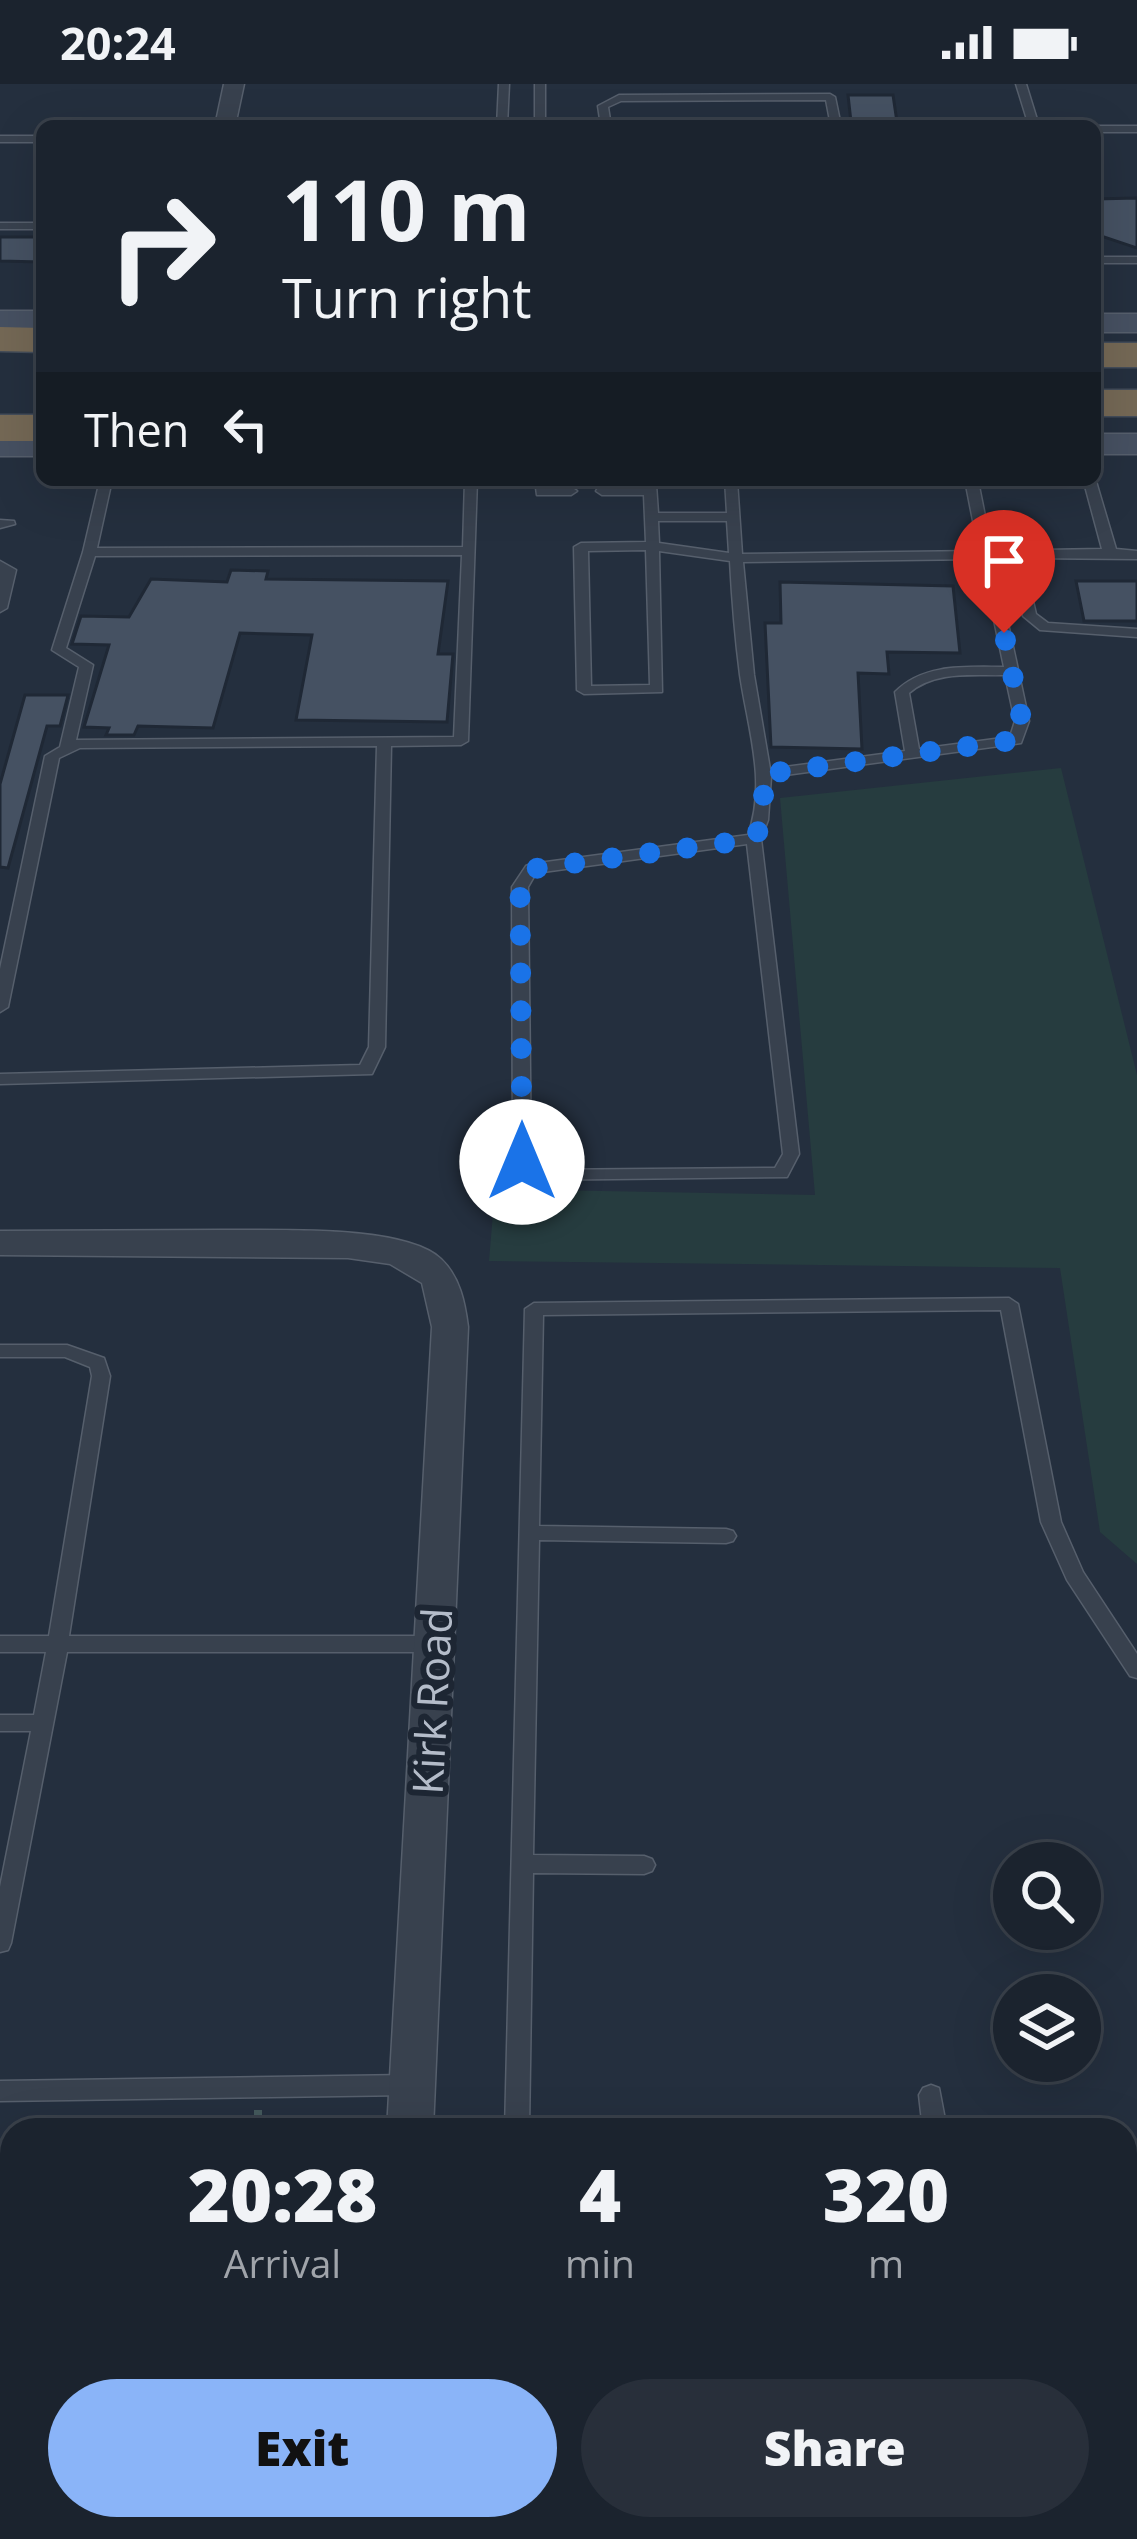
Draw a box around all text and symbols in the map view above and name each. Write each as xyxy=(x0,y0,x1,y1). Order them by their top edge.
text: 20:24 xyxy=(60,12,176,73)
text: 110 m xyxy=(282,151,530,266)
icon: right xyxy=(84,168,240,324)
text: Turn right xyxy=(282,260,531,334)
icon: left xyxy=(213,396,279,462)
text: Then xyxy=(84,399,189,460)
pin xyxy=(953,510,1055,633)
icon: arrive xyxy=(971,528,1037,594)
position arrow xyxy=(459,1099,585,1225)
street label: Kirk Road xyxy=(398,1606,464,1796)
map controls xyxy=(993,1842,1101,2082)
button: search xyxy=(993,1842,1101,1950)
button: layers xyxy=(993,1974,1101,2082)
text: 20:28 xyxy=(188,2145,377,2243)
text: 4 xyxy=(579,2145,621,2243)
text: 320 xyxy=(823,2145,949,2243)
text: Arrival xyxy=(224,2236,341,2289)
text: min xyxy=(565,2236,635,2289)
text: m xyxy=(868,2236,904,2289)
button: Exit xyxy=(48,2379,557,2517)
button: Share xyxy=(581,2379,1089,2517)

